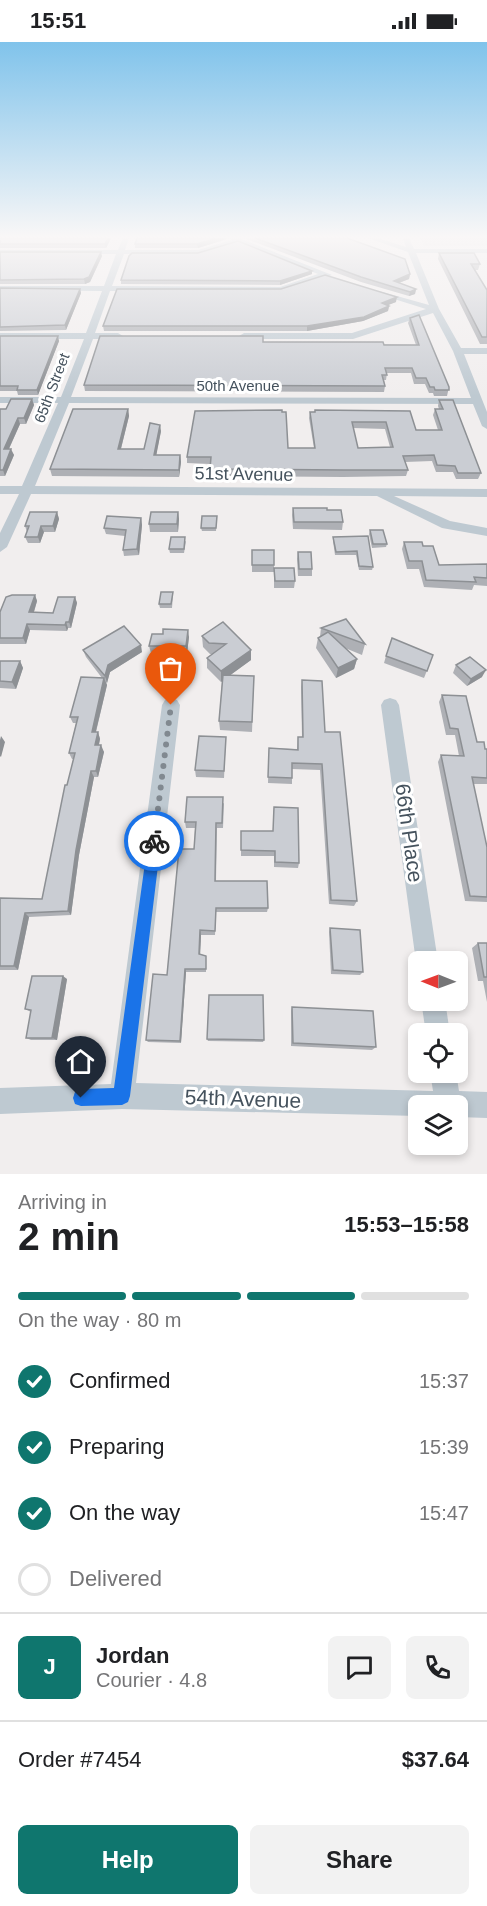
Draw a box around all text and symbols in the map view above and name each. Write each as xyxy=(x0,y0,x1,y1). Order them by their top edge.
text: 15:51 xyxy=(30,8,86,33)
street label: 65th Street xyxy=(30,350,73,425)
street label: 50th Avenue xyxy=(196,377,280,394)
street label: 51st Avenue xyxy=(194,463,294,485)
pin xyxy=(145,643,196,705)
icon: bag xyxy=(154,652,187,685)
street label: 66th Place xyxy=(391,782,428,884)
courier xyxy=(124,811,184,871)
icon: bike xyxy=(138,825,171,858)
north arrow xyxy=(408,951,468,1011)
map controls xyxy=(408,951,468,1155)
button: locate xyxy=(408,1023,468,1083)
pin xyxy=(55,1036,106,1098)
icon: home xyxy=(64,1045,97,1078)
street label: 54th Avenue xyxy=(184,1085,302,1112)
button: layers xyxy=(408,1095,468,1155)
text: Arriving in xyxy=(18,1191,107,1213)
text: 15:53–15:58 xyxy=(344,1212,469,1237)
text: 2 min xyxy=(18,1215,120,1258)
text: On the way · 80 m xyxy=(18,1309,181,1331)
icon: check xyxy=(18,1365,51,1398)
text: Confirmed xyxy=(69,1368,170,1393)
text: 15:37 xyxy=(419,1370,469,1392)
icon: check xyxy=(18,1431,51,1464)
text: Preparing xyxy=(69,1434,164,1459)
text: 15:39 xyxy=(419,1436,469,1458)
icon: check xyxy=(18,1497,51,1530)
text: On the way xyxy=(69,1500,180,1525)
text: 15:47 xyxy=(419,1502,469,1524)
text: Delivered xyxy=(69,1566,162,1591)
button: chat xyxy=(328,1636,391,1699)
button: phone xyxy=(406,1636,469,1699)
text: Jordan xyxy=(96,1643,169,1668)
text: J xyxy=(43,1654,56,1679)
text: Courier · 4.8 xyxy=(96,1669,207,1691)
text: Order #7454 xyxy=(18,1747,142,1772)
text: $37.64 xyxy=(402,1747,469,1772)
button: Help xyxy=(18,1825,238,1894)
button: Share xyxy=(250,1825,469,1894)

